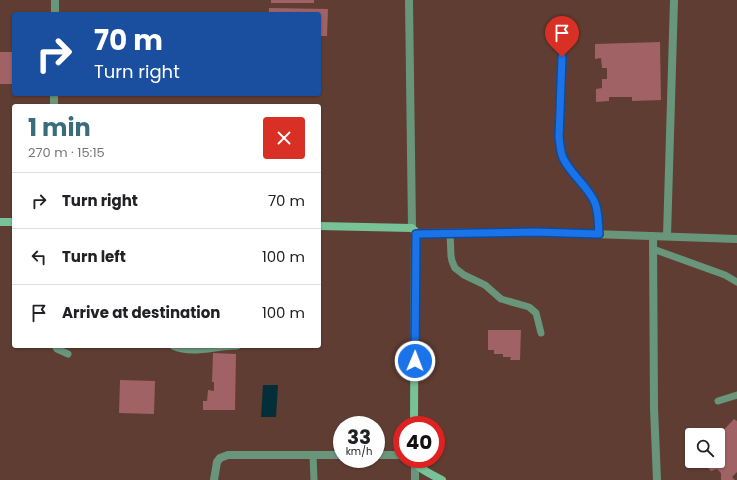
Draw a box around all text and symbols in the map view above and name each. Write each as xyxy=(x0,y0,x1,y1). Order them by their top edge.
pin xyxy=(545,16,579,57)
text: 70 m xyxy=(94,21,163,60)
icon: arrive xyxy=(551,22,573,44)
icon: right xyxy=(28,28,80,80)
text: Turn right xyxy=(94,59,180,84)
text: 1 min xyxy=(28,111,91,144)
button: close xyxy=(263,117,305,159)
text: 270 m · 15:15 xyxy=(28,143,105,162)
icon: right xyxy=(28,190,50,212)
text: Turn right xyxy=(62,190,138,211)
text: 70 m xyxy=(268,190,305,211)
icon: left xyxy=(28,246,50,268)
text: Turn left xyxy=(62,246,126,267)
text: 100 m xyxy=(262,246,305,267)
icon: arrive xyxy=(28,302,50,324)
text: Arrive at destination xyxy=(62,302,220,323)
text: 100 m xyxy=(262,302,305,323)
position arrow xyxy=(394,340,436,382)
speed limit sign: 40 xyxy=(393,416,445,468)
text: 33 xyxy=(347,423,371,451)
map controls xyxy=(685,428,725,468)
button: search xyxy=(685,428,725,468)
text: km/h xyxy=(346,444,372,459)

